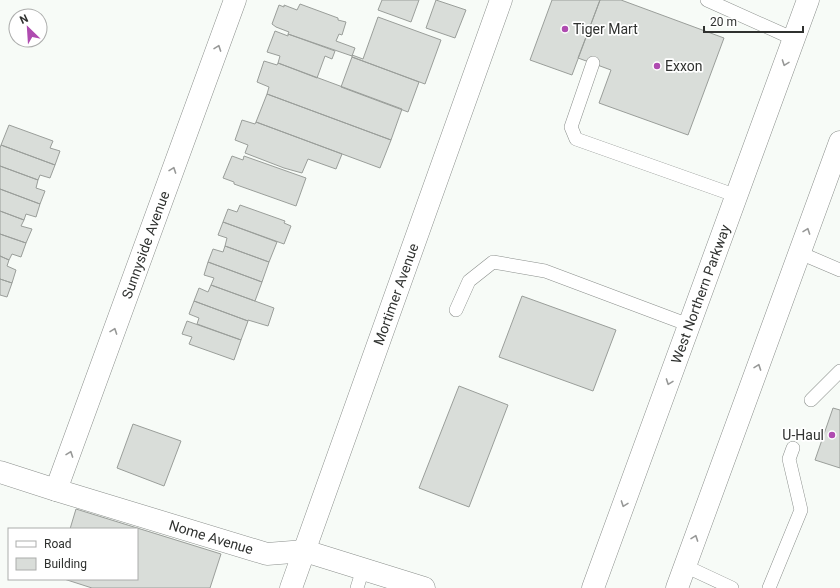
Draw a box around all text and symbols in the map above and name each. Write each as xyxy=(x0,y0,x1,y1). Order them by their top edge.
north arrow xyxy=(8,8,48,48)
scale bar xyxy=(704,8,803,34)
text: N xyxy=(18,12,30,27)
text: 20 m xyxy=(710,15,737,29)
place label: Tiger Mart xyxy=(573,21,638,37)
marker: Tiger Mart xyxy=(560,24,570,34)
one-way arrow xyxy=(213,44,221,51)
place label: Exxon xyxy=(665,58,702,74)
one-way arrow xyxy=(782,59,790,66)
marker: Exxon xyxy=(652,61,662,71)
one-way arrow xyxy=(169,166,177,173)
street label: Sunnyside Avenue xyxy=(119,189,173,301)
street label: West Northern Parkway xyxy=(668,222,733,366)
one-way arrow xyxy=(803,228,811,235)
street label: Mortimer Avenue xyxy=(370,241,421,347)
one-way arrow xyxy=(110,328,118,335)
one-way arrow xyxy=(754,363,762,370)
one-way arrow xyxy=(665,379,673,386)
place label: U-Haul xyxy=(782,427,824,443)
marker: U-Haul xyxy=(827,430,837,440)
one-way arrow xyxy=(65,450,73,457)
one-way arrow xyxy=(620,501,629,508)
street label: Nome Avenue xyxy=(167,517,255,557)
legend xyxy=(8,528,138,580)
one-way arrow xyxy=(691,535,699,542)
text: Road xyxy=(44,537,72,551)
text: Building xyxy=(44,557,87,571)

